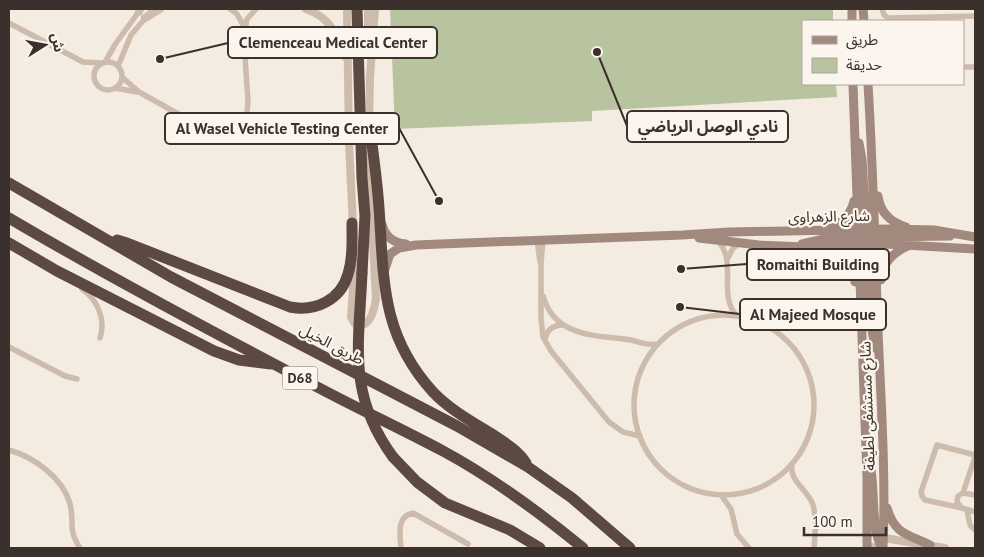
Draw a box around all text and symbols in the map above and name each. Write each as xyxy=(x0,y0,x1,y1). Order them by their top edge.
north arrow xyxy=(20,20,70,70)
legend xyxy=(802,20,964,85)
callout: Clemenceau Medical Center xyxy=(228,27,437,58)
text: طريق xyxy=(846,30,878,50)
text: ش xyxy=(47,31,68,54)
text: Clemenceau Medical Center xyxy=(239,32,428,52)
text: حديقة xyxy=(846,55,882,74)
callout: نادي الوصل الرياضي xyxy=(627,111,788,142)
callout: Al Wasel Vehicle Testing Center xyxy=(165,113,399,144)
text: نادي الوصل الرياضي xyxy=(638,116,778,140)
text: Al Wasel Vehicle Testing Center xyxy=(176,118,389,138)
street label: شارع الزهراوى xyxy=(788,206,870,229)
callout: Romaithi Building xyxy=(747,249,889,280)
text: Romaithi Building xyxy=(757,254,879,274)
callout: Al Majeed Mosque xyxy=(740,299,886,330)
text: Al Majeed Mosque xyxy=(750,304,876,324)
street label: طريق الخيل xyxy=(296,319,367,370)
street label: شارع مستشفى لطيفة xyxy=(855,341,882,471)
road number: D68 xyxy=(282,366,318,389)
scale bar xyxy=(804,504,886,536)
text: 100 m xyxy=(812,512,853,531)

